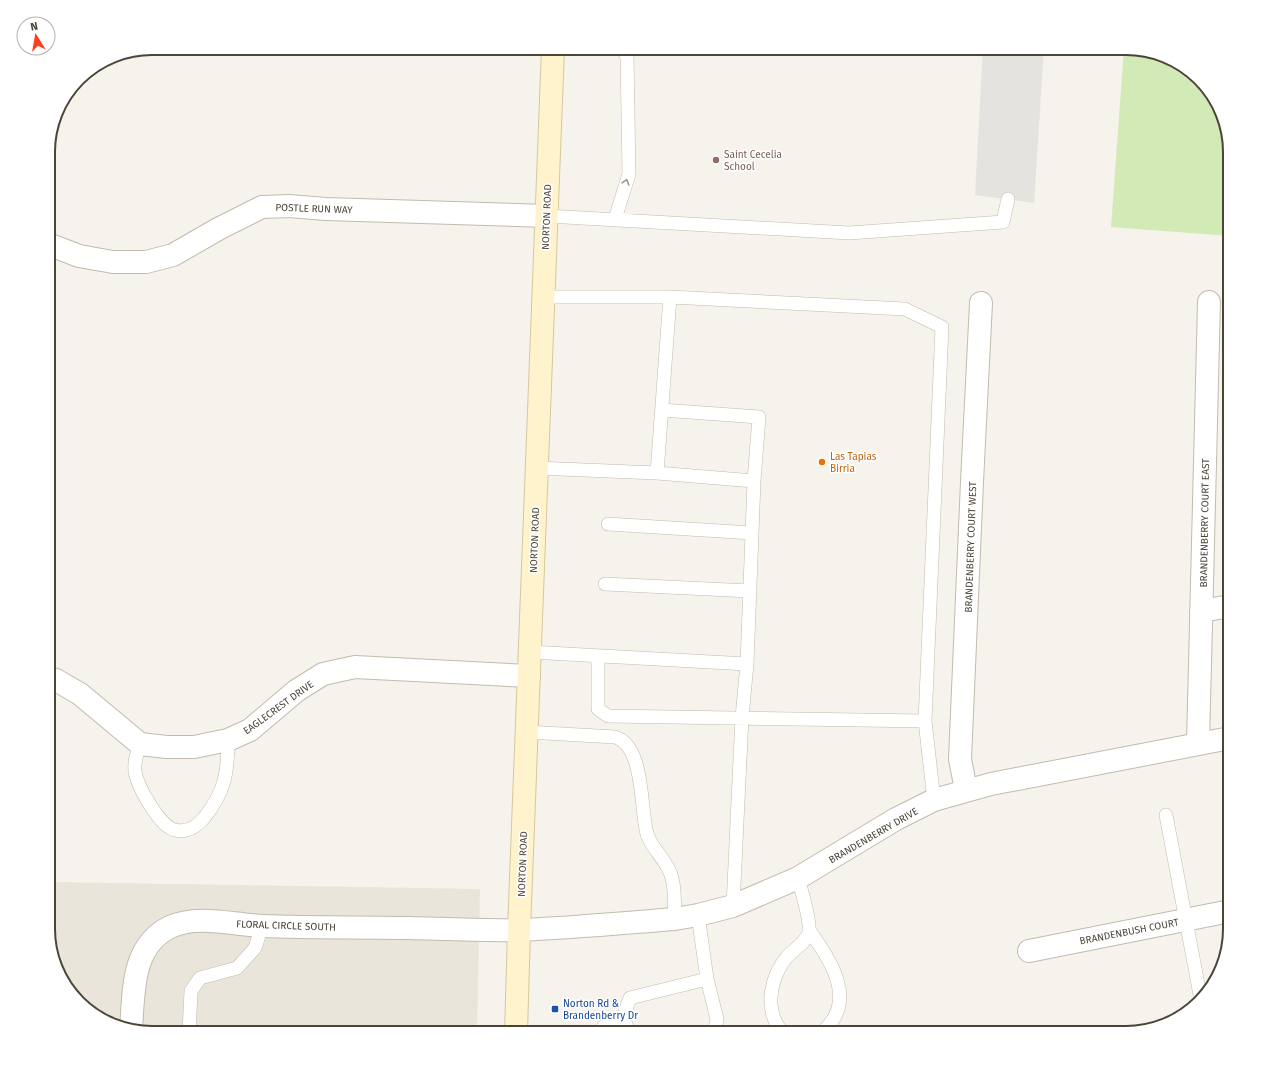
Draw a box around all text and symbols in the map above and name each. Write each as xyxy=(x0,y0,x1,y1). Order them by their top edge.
north arrow xyxy=(16,16,56,56)
text: N xyxy=(29,20,39,34)
place label: Saint Cecelia School xyxy=(724,149,782,173)
marker: Saint Cecelia School xyxy=(711,155,721,165)
one-way arrow xyxy=(621,179,630,186)
street label: NORTON ROAD xyxy=(540,184,554,250)
street label: POSTLE RUN WAY xyxy=(275,202,353,216)
place label: Las Tapias Birria xyxy=(830,451,877,475)
marker: Las Tapias Birria xyxy=(817,457,827,467)
street label: BRANDENBERRY COURT EAST xyxy=(1198,458,1212,588)
street label: BRANDENBERRY COURT WEST xyxy=(963,480,979,613)
street label: NORTON ROAD xyxy=(528,507,542,573)
street label: EAGLECREST DRIVE xyxy=(241,678,316,737)
street label: BRANDENBERRY DRIVE xyxy=(827,805,920,866)
street label: NORTON ROAD xyxy=(516,831,530,897)
street label: BRANDENBUSH COURT xyxy=(1079,916,1181,947)
street label: FLORAL CIRCLE SOUTH xyxy=(236,918,336,934)
place label: Norton Rd & Brandenberry Dr xyxy=(563,998,638,1022)
marker: Norton Rd & Brandenberry Dr xyxy=(550,1004,560,1014)

